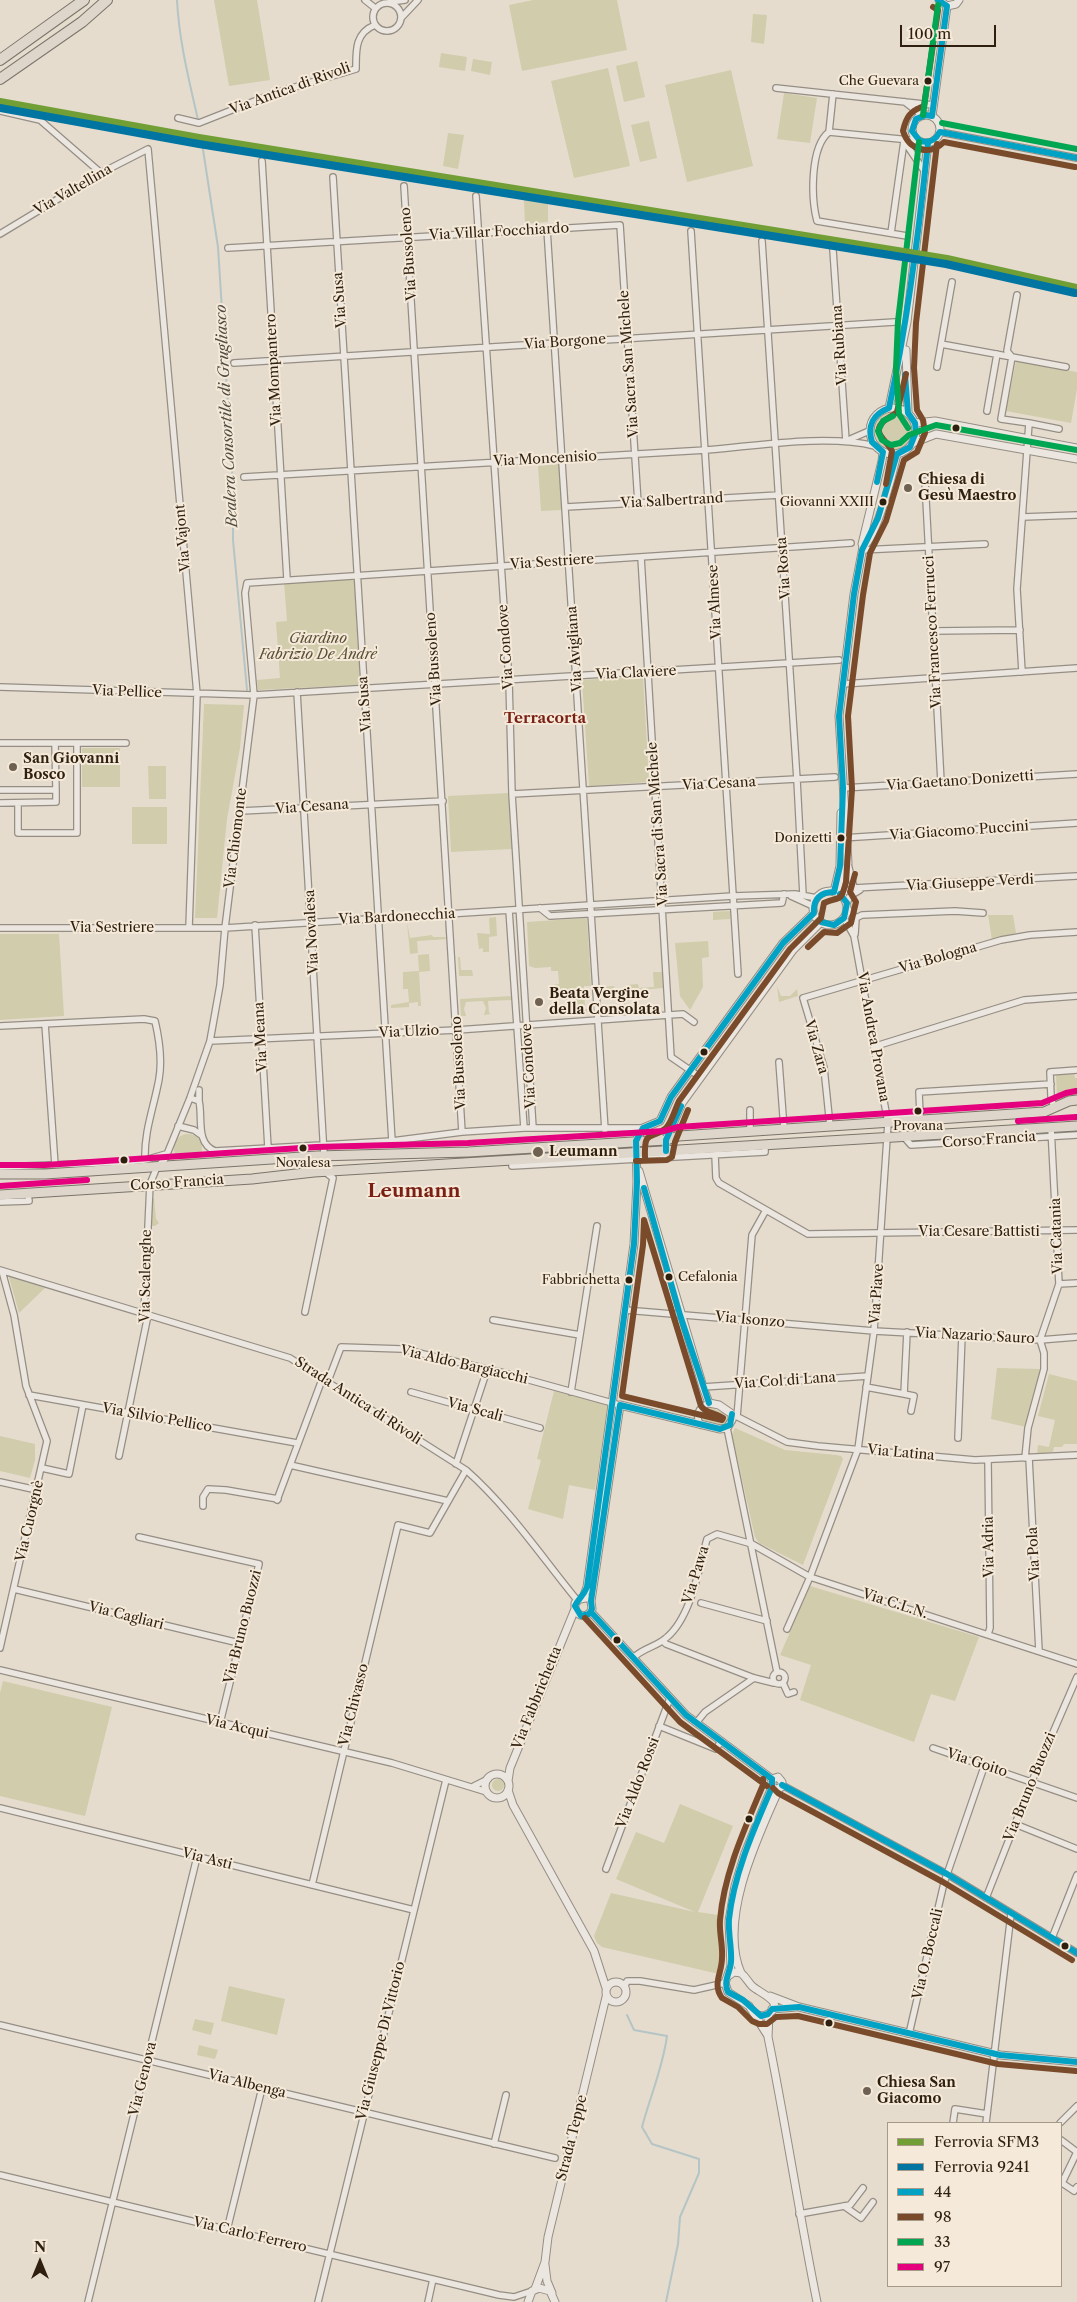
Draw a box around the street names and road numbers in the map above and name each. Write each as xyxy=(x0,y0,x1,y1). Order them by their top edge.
street label: Via Antica di Rivoli xyxy=(227,59,353,119)
street label: Via Valtellina xyxy=(31,161,115,219)
street label: Via Bussoleno xyxy=(397,207,421,301)
street label: Via Villar Focchiardo xyxy=(429,220,569,244)
street label: Via Susa xyxy=(330,271,350,329)
street label: Via Sacra San Michele xyxy=(615,290,643,438)
street label: Via Rubiana xyxy=(829,304,851,386)
street label: Via Mompantero xyxy=(263,313,285,427)
street label: Via Borgone xyxy=(523,331,607,353)
street label: Via Moncenisio xyxy=(493,448,597,470)
street label: Via Salbertrand xyxy=(620,490,724,512)
street label: Via Vajont xyxy=(172,503,194,573)
street label: Via Rosta xyxy=(773,536,795,600)
street label: Via Sestriere xyxy=(509,551,595,573)
street label: Via Francesco Ferrucci xyxy=(921,555,945,709)
street label: Via Almese xyxy=(705,564,725,640)
street label: Via Condove xyxy=(495,604,517,690)
street label: Via Avigliana xyxy=(564,605,586,693)
street label: Via Bussoleno xyxy=(422,612,446,706)
street label: Via Claviere xyxy=(595,663,677,683)
street label: Via Susa xyxy=(355,675,375,733)
street label: Via Pellice xyxy=(92,682,162,702)
street label: Via Sacra di San Michele xyxy=(644,741,672,907)
street label: Via Gaetano Donizetti xyxy=(886,767,1034,795)
street label: Via Cesana xyxy=(682,774,756,794)
street label: Via Chiomonte xyxy=(222,787,250,889)
street label: Via Cesana xyxy=(275,796,349,818)
street label: Via Giacomo Puccini xyxy=(889,818,1029,844)
street label: Via Giuseppe Verdi xyxy=(906,871,1034,895)
street label: Via Novalesa xyxy=(301,889,323,975)
street label: Via Bardonecchia xyxy=(338,906,456,928)
street label: Via Sestriere xyxy=(70,920,154,936)
street label: Via Bologna xyxy=(897,939,979,977)
street label: Via Andrea Provana xyxy=(853,971,893,1103)
street label: Via Meana xyxy=(251,1001,271,1073)
street label: Via Bussoleno xyxy=(448,1016,470,1110)
street label: Via Zara xyxy=(800,1018,832,1076)
street label: Via Ulzio xyxy=(378,1022,440,1042)
street label: Via Condove xyxy=(518,1023,540,1109)
street label: Corso Francia xyxy=(942,1128,1036,1152)
street label: Corso Francia xyxy=(130,1171,224,1195)
street label: Via Catania xyxy=(1047,1198,1067,1274)
street label: Via Cesare Battisti xyxy=(918,1224,1040,1240)
street label: Via Scalenghe xyxy=(137,1229,155,1323)
street label: Via Piave xyxy=(866,1263,888,1325)
street label: Via Isonzo xyxy=(714,1309,786,1331)
street label: Via Nazario Sauro xyxy=(915,1324,1035,1348)
street label: Via Aldo Bargiacchi xyxy=(398,1342,530,1388)
street label: Strada Antica di Rivoli xyxy=(291,1354,425,1448)
street label: Via Col di Lana xyxy=(734,1369,836,1393)
street label: Via Scali xyxy=(445,1395,505,1425)
street label: Via Silvio Pellico xyxy=(101,1400,213,1436)
street label: Via Latina xyxy=(867,1442,935,1464)
street label: Via Cuorgnè xyxy=(12,1479,48,1563)
street label: Via Adria xyxy=(980,1516,998,1578)
street label: Via Pola xyxy=(1024,1526,1044,1582)
street label: Via Pawa xyxy=(679,1544,713,1606)
street label: Via Bruno Buozzi xyxy=(221,1568,265,1686)
street label: Via C.L.N. xyxy=(860,1586,930,1622)
street label: Via Cagliari xyxy=(87,1599,165,1633)
street label: Via Fabbrichetta xyxy=(509,1644,565,1752)
street label: Via Chivasso xyxy=(336,1662,372,1748)
street label: Via Acqui xyxy=(204,1712,270,1742)
street label: Via Bruno Buozzi xyxy=(1000,1730,1060,1844)
street label: Via Aldo Rossi xyxy=(613,1735,663,1831)
street label: Via Goito xyxy=(944,1745,1010,1781)
street label: Via Asti xyxy=(180,1845,234,1873)
street label: Via O. Boccali xyxy=(909,1907,947,2001)
street label: Via Giuseppe Di Vittorio xyxy=(353,1960,409,2122)
street label: Via Genova xyxy=(126,2040,160,2118)
street label: Via Albenga xyxy=(206,2066,288,2102)
street label: Strada Teppe xyxy=(553,2093,591,2183)
street label: Via Carlo Ferrero xyxy=(192,2214,308,2256)

